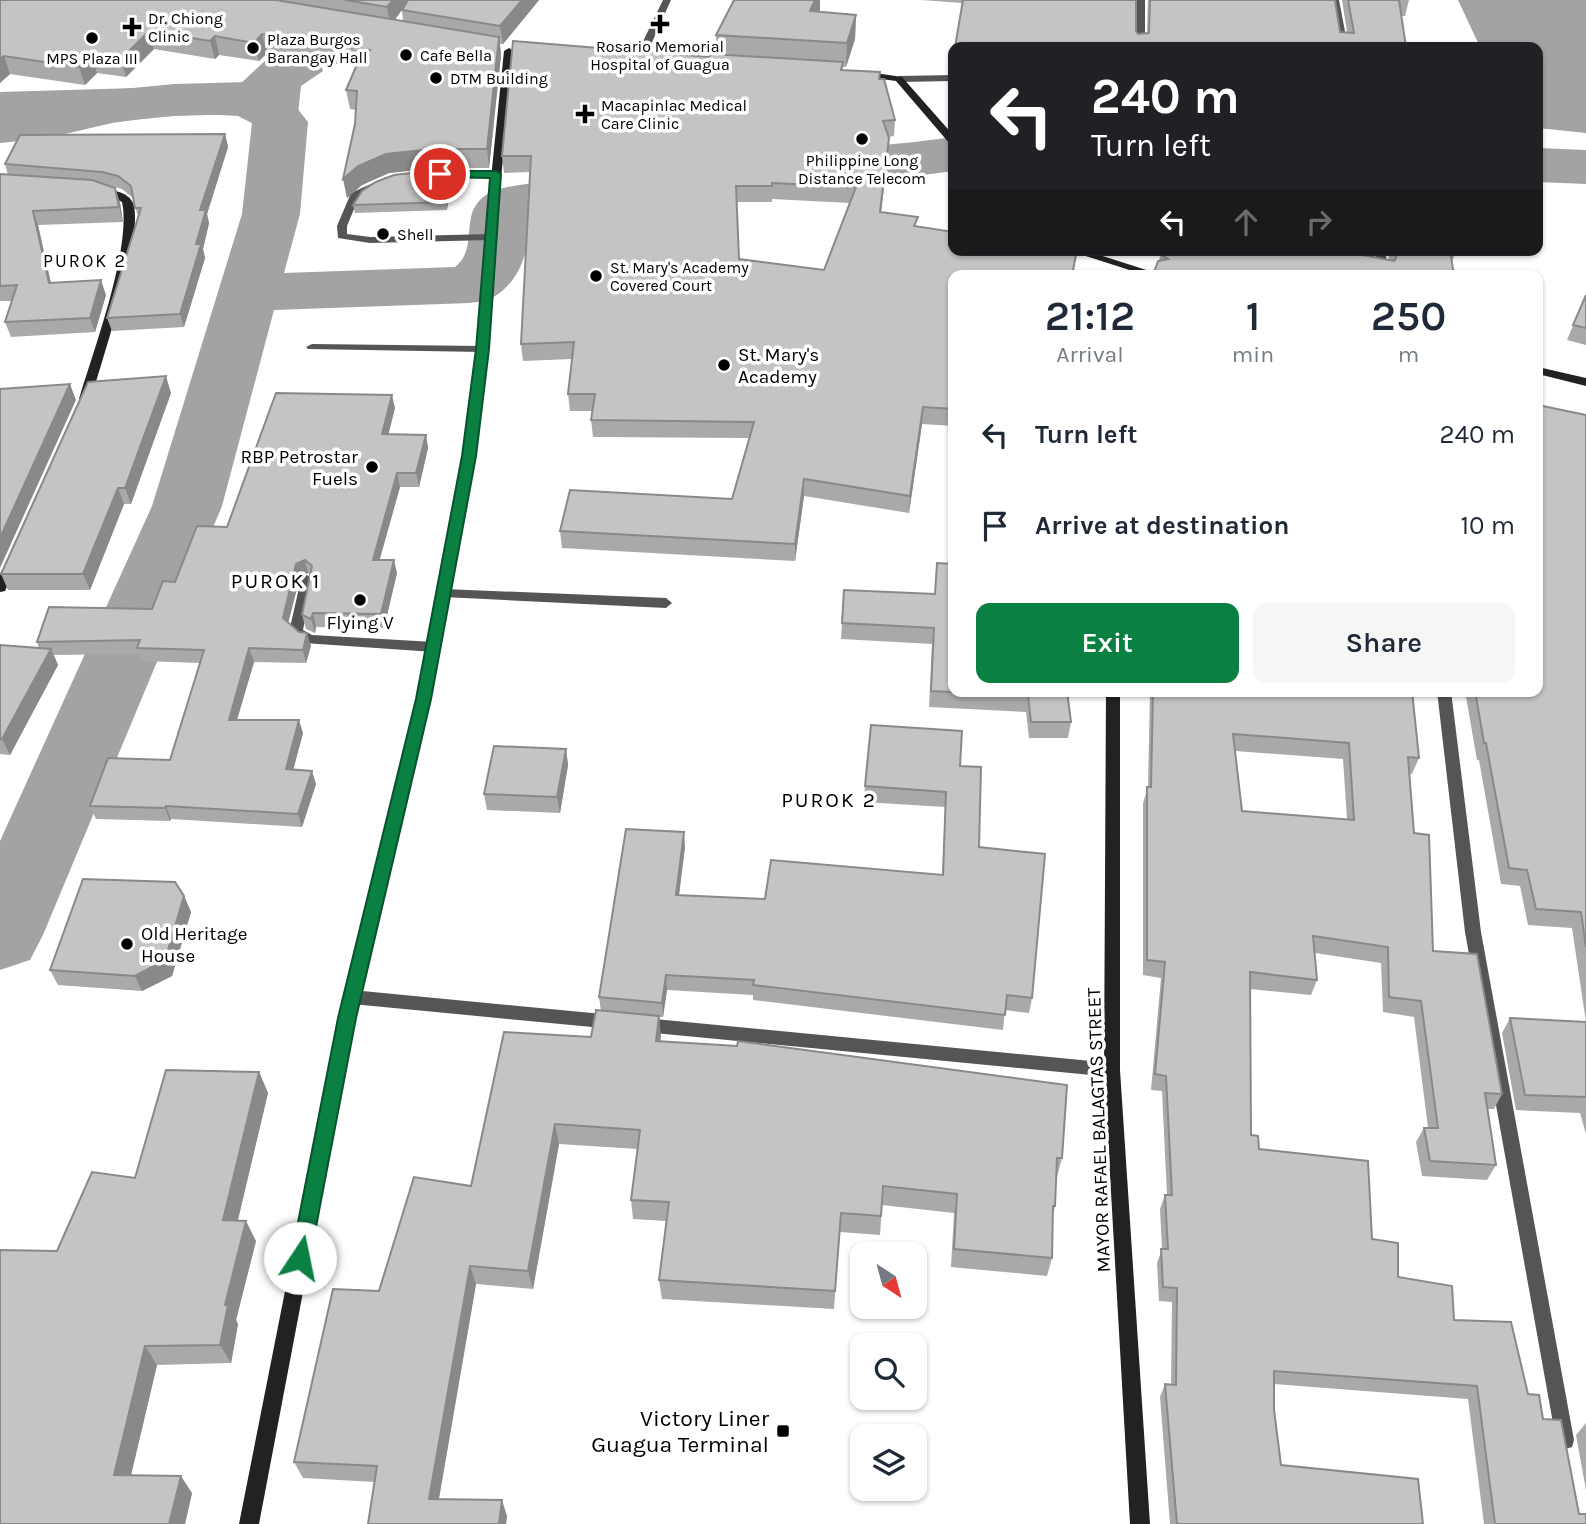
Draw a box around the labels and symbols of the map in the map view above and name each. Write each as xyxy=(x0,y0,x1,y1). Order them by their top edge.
place label: Dr. Chiong Clinic xyxy=(148,9,223,46)
marker: Rosario Memorial Hospital of Guagua xyxy=(650,14,670,34)
marker: Dr. Chiong Clinic xyxy=(122,17,142,37)
marker: MPS Plaza III xyxy=(84,30,100,46)
place label: Plaza Burgos Barangay Hall xyxy=(267,30,368,67)
place label: Rosario Memorial Hospital of Guagua xyxy=(590,37,730,74)
marker: Plaza Burgos Barangay Hall xyxy=(245,40,261,56)
place label: Cafe Bella xyxy=(420,46,492,65)
marker: Cafe Bella xyxy=(398,47,414,63)
place label: MPS Plaza III xyxy=(46,49,138,68)
place label: DTM Building xyxy=(450,69,548,88)
marker: DTM Building xyxy=(428,70,444,86)
place label: Macapinlac Medical Care Clinic xyxy=(601,96,747,133)
marker: Macapinlac Medical Care Clinic xyxy=(575,104,595,124)
marker: Philippine Long Distance Telecom xyxy=(854,131,870,147)
pin xyxy=(410,144,470,204)
place label: Philippine Long Distance Telecom xyxy=(798,151,926,188)
place label: Shell xyxy=(397,225,434,244)
marker: Shell xyxy=(375,226,391,242)
district label: PUROK 2 xyxy=(43,250,127,272)
place label: St. Mary's Academy Covered Court xyxy=(610,258,749,295)
marker: St. Mary's Academy Covered Court xyxy=(588,268,604,284)
place label: St. Mary's Academy xyxy=(738,344,819,388)
marker: St. Mary's Academy xyxy=(716,357,732,373)
place label: RBP Petrostar Fuels xyxy=(240,446,358,490)
marker: RBP Petrostar Fuels xyxy=(364,459,380,475)
district label: PUROK 1 xyxy=(231,569,321,593)
marker: Flying V xyxy=(352,592,368,608)
place label: Flying V xyxy=(326,612,394,634)
district label: PUROK 2 xyxy=(781,788,877,812)
place label: Old Heritage House xyxy=(141,923,247,967)
marker: Old Heritage House xyxy=(119,936,135,952)
street label: MAYOR RAFAEL BALAGTAS STREET xyxy=(1083,987,1115,1273)
position arrow xyxy=(263,1221,337,1295)
north arrow xyxy=(850,1242,928,1320)
place label: Victory Liner Guagua Terminal xyxy=(591,1405,770,1458)
marker: Victory Liner Guagua Terminal xyxy=(775,1423,791,1439)

